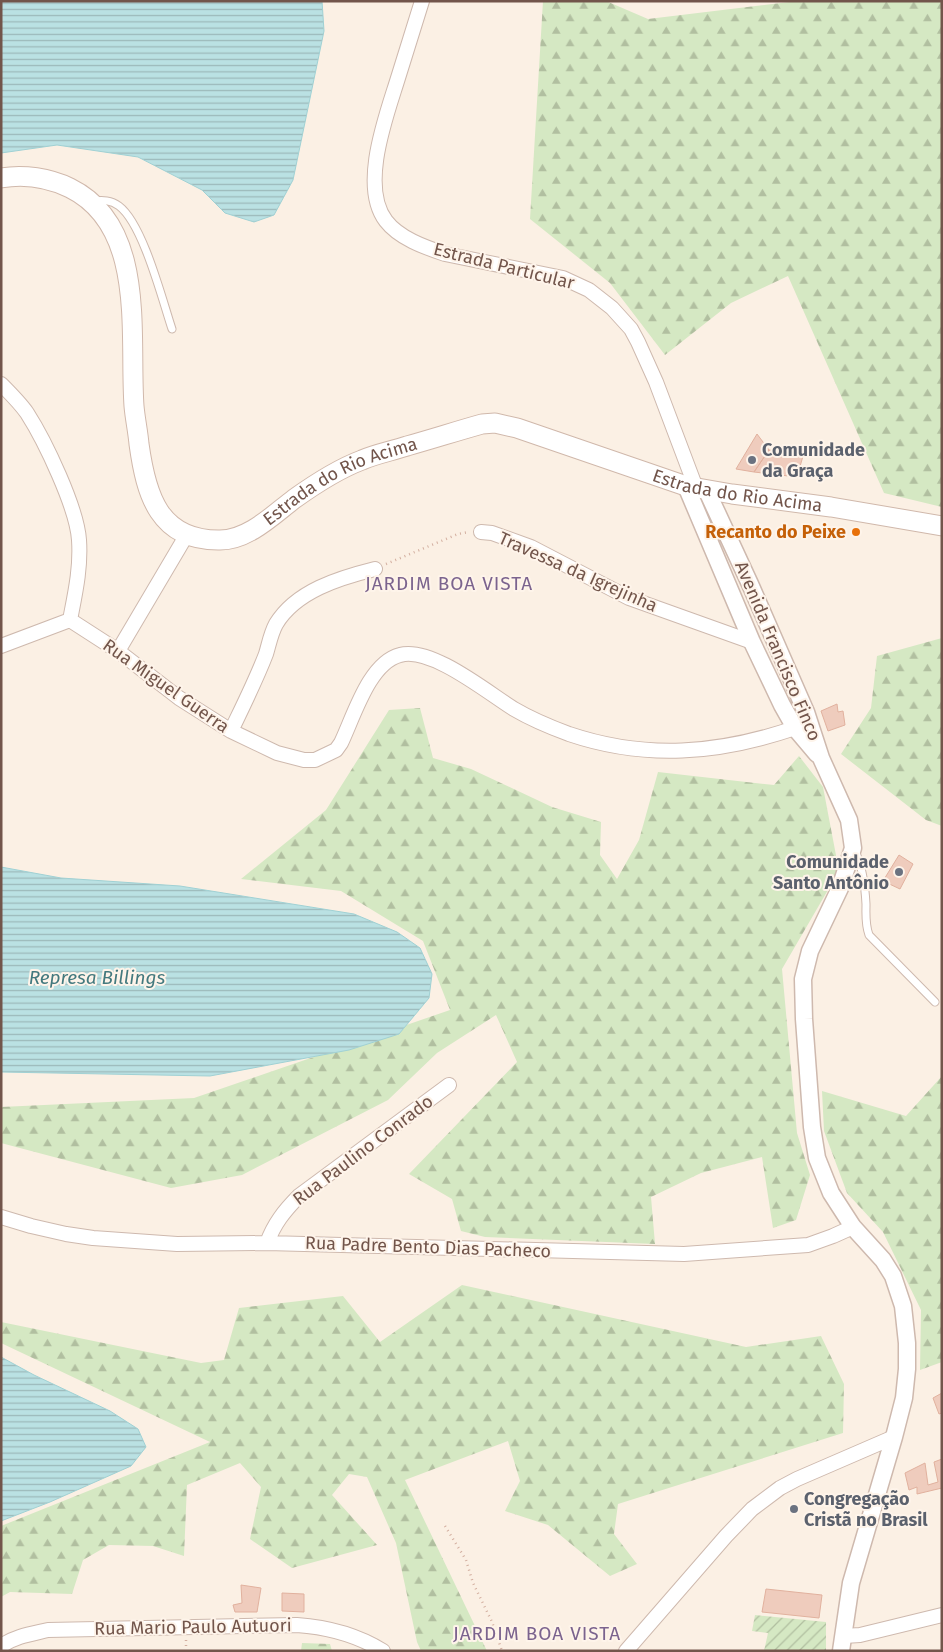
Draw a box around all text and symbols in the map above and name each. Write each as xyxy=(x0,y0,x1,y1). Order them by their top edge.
street label: Estrada Particular xyxy=(431,238,577,294)
street label: Estrada do Rio Acima xyxy=(259,433,420,530)
place label: Comunidade da Graça xyxy=(762,439,865,482)
marker: Comunidade da Graça xyxy=(746,454,758,466)
street label: Estrada do Rio Acima xyxy=(650,464,824,517)
place label: Recanto do Peixe xyxy=(705,521,846,543)
marker: Recanto do Peixe xyxy=(850,526,862,538)
street label: Travessa da Igrejinha xyxy=(495,527,661,617)
street label: Avenida Francisco Finco xyxy=(730,558,826,744)
district label: JARDIM BOA VISTA xyxy=(365,572,533,595)
street label: Rua Miguel Guerra xyxy=(99,634,233,738)
place label: Comunidade Santo Antônio xyxy=(773,851,889,894)
marker: Comunidade Santo Antônio xyxy=(893,866,905,878)
water label: Represa Billings xyxy=(29,966,166,989)
street label: Rua Paulino Conrado xyxy=(288,1090,438,1210)
street label: Rua Padre Bento Dias Pacheco xyxy=(305,1232,551,1262)
place label: Congregação Cristã no Brasil xyxy=(804,1488,928,1531)
marker: Congregação Cristã no Brasil xyxy=(788,1503,800,1515)
street label: Rua Mario Paulo Autuori xyxy=(94,1614,292,1640)
district label: JARDIM BOA VISTA xyxy=(453,1622,621,1645)

